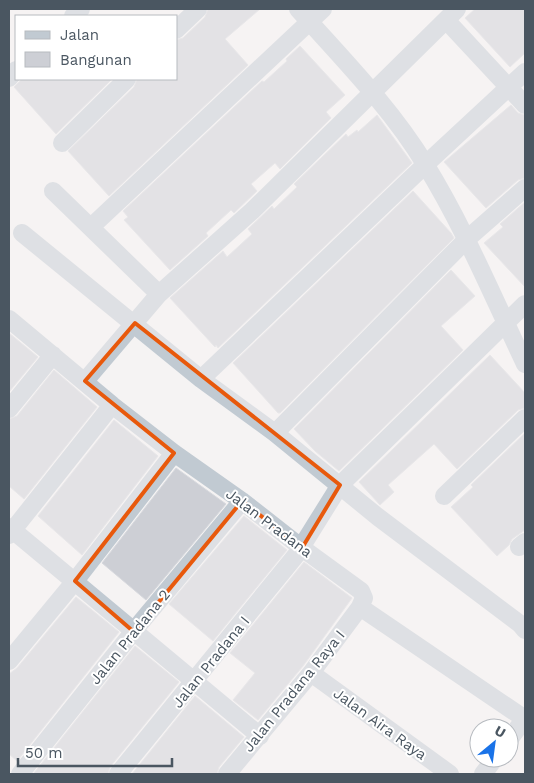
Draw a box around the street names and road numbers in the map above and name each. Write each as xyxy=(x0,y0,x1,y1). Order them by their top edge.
street label: Jalan Pradana xyxy=(222,485,316,562)
street label: Jalan Pradana 2 xyxy=(86,586,174,688)
street label: Jalan Pradana I xyxy=(169,613,253,711)
street label: Jalan Pradana Raya I xyxy=(239,626,349,756)
street label: Jalan Aira Raya xyxy=(330,684,430,764)

